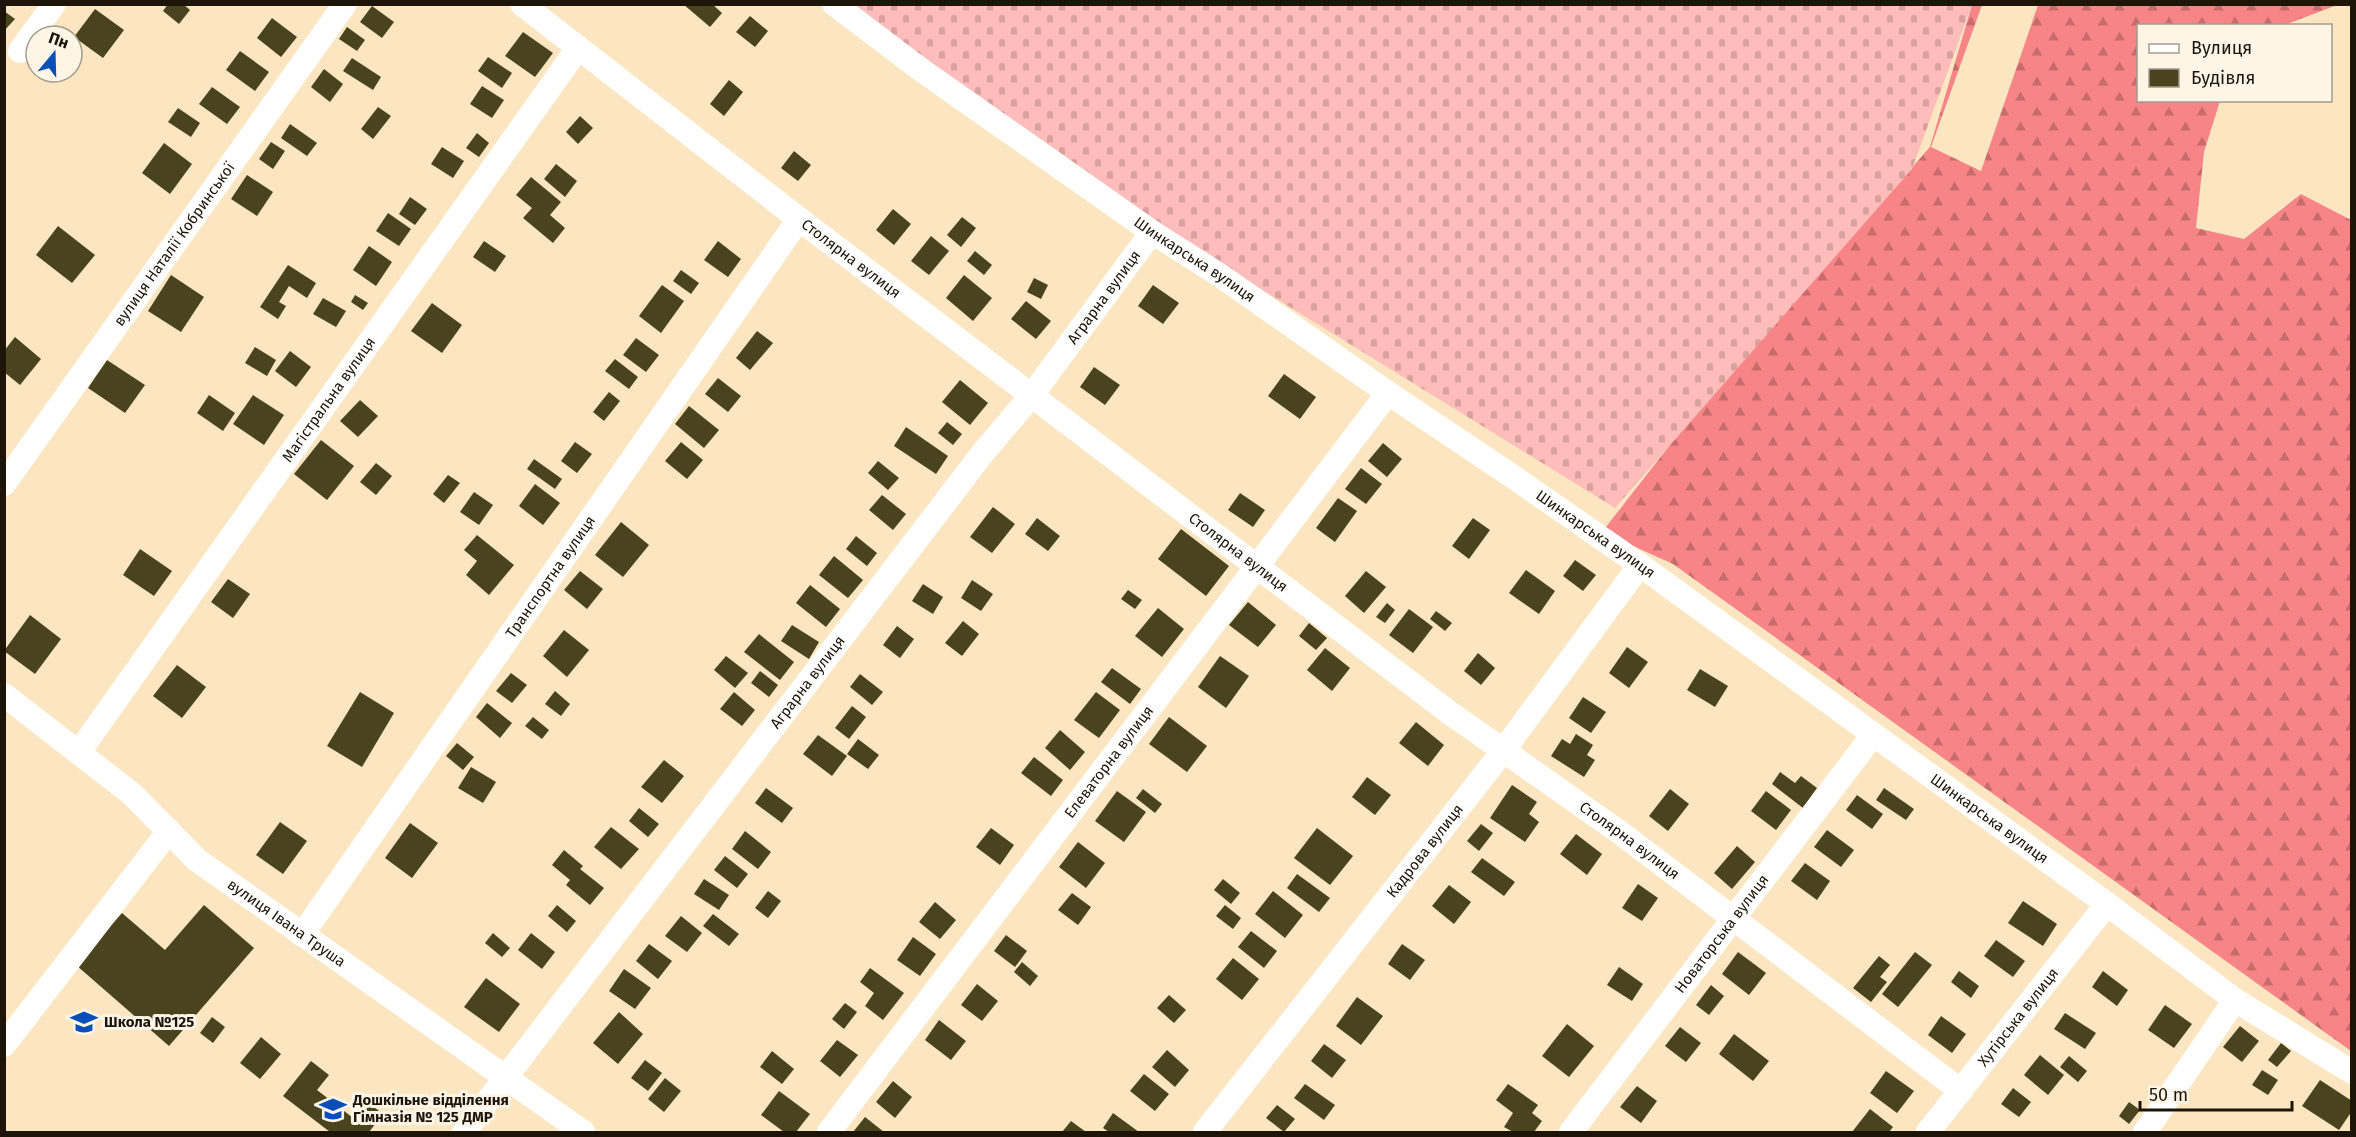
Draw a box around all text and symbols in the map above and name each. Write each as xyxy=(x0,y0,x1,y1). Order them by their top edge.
north arrow xyxy=(24,24,84,84)
legend xyxy=(2137,24,2332,102)
text: Пн xyxy=(46,28,71,53)
text: Вулиця xyxy=(2191,37,2252,59)
text: Будівля xyxy=(2191,67,2255,89)
street label: вулиця Наталії Кобринської xyxy=(110,158,239,330)
street label: Шинкарська вулиця xyxy=(1130,213,1258,306)
street label: Столярна вулиця xyxy=(798,215,904,302)
street label: Аграрна вулиця xyxy=(1063,247,1144,348)
street label: Магістральна вулиця xyxy=(278,334,379,466)
street label: Шинкарська вулиця xyxy=(1532,486,1659,582)
street label: Столярна вулиця xyxy=(1185,509,1291,596)
street label: Транспортна вулиця xyxy=(502,512,599,642)
street label: Аграрна вулиця xyxy=(766,632,849,732)
street label: Елеваторна вулиця xyxy=(1061,702,1157,822)
street label: Шинкарська вулиця xyxy=(1927,770,2052,867)
street label: Столярна вулиця xyxy=(1576,798,1683,883)
street label: Кадрова вулиця xyxy=(1383,801,1467,901)
street label: Новаторська вулиця xyxy=(1671,871,1773,997)
street label: вулиця Івана Труша xyxy=(224,875,349,971)
street label: Хутірська вулиця xyxy=(1974,964,2062,1070)
school or university icon: Школа №125 xyxy=(69,1007,99,1037)
place label: Школа №125 xyxy=(104,1013,194,1031)
scale bar xyxy=(2140,1074,2292,1112)
text: 50 m xyxy=(2149,1084,2188,1106)
place label: Дошкільне відділення Гімназія № 125 ДМР xyxy=(352,1091,509,1126)
school or university icon: Дошкільне відділення Гімназія № 125 ДМР xyxy=(318,1094,348,1124)

